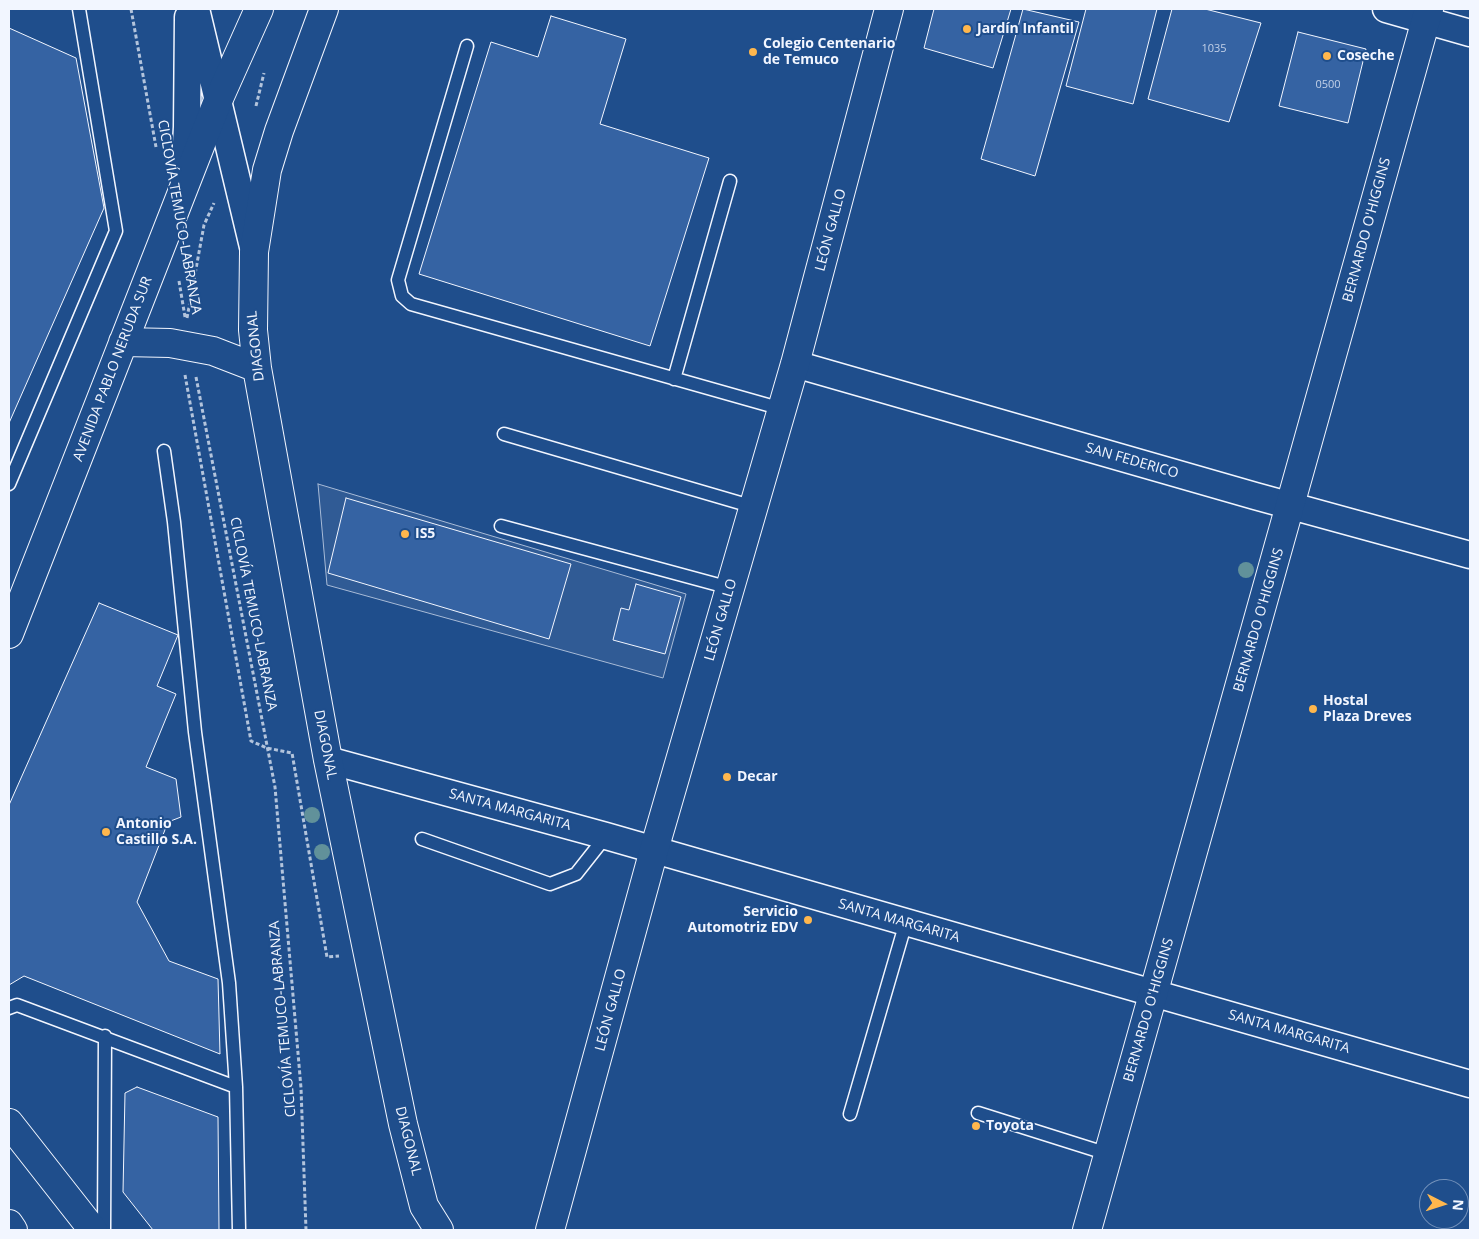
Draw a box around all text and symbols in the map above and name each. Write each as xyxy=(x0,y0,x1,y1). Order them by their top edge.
place label: Jardín Infantil xyxy=(977,21,1074,37)
marker: Jardín Infantil xyxy=(961,23,973,35)
place label: Colegio Centenario de Temuco xyxy=(763,36,895,68)
house number: 1035 xyxy=(1201,42,1227,56)
marker: Colegio Centenario de Temuco xyxy=(747,46,759,58)
place label: Coseche xyxy=(1337,48,1394,64)
marker: Coseche xyxy=(1321,50,1333,62)
house number: 0500 xyxy=(1315,78,1341,92)
street label: CICLOVÍA TEMUCO-LABRANZA xyxy=(154,118,204,316)
street label: BERNARDO O'HIGGINS xyxy=(1340,156,1394,304)
street label: LEÓN GALLO xyxy=(812,187,850,273)
street label: AVENIDA PABLO NERUDA SUR xyxy=(70,274,156,464)
street label: DIAGONAL xyxy=(244,310,268,382)
street label: SAN FEDERICO xyxy=(1084,440,1180,482)
street label: CICLOVÍA TEMUCO-LABRANZA xyxy=(226,516,280,712)
place label: IS5 xyxy=(415,526,435,542)
marker: IS5 xyxy=(399,528,411,540)
street label: BERNARDO O'HIGGINS xyxy=(1230,546,1288,694)
street label: LEÓN GALLO xyxy=(701,577,741,663)
place label: Hostal Plaza Dreves xyxy=(1323,693,1412,726)
marker: Hostal Plaza Dreves xyxy=(1307,703,1319,715)
street label: DIAGONAL xyxy=(310,709,340,781)
place label: Decar xyxy=(737,769,778,785)
marker: Decar xyxy=(721,771,733,783)
street label: SANTA MARGARITA xyxy=(447,786,573,834)
place label: Antonio Castillo S.A. xyxy=(116,816,197,849)
marker: Antonio Castillo S.A. xyxy=(100,826,112,838)
street label: SANTA MARGARITA xyxy=(836,896,962,946)
place label: Servicio Automotriz EDV xyxy=(688,904,798,936)
marker: Servicio Automotriz EDV xyxy=(802,914,814,926)
street label: CICLOVÍA TEMUCO-LABRANZA xyxy=(266,920,300,1118)
street label: BERNARDO O'HIGGINS xyxy=(1120,936,1178,1084)
street label: LEÓN GALLO xyxy=(592,967,630,1053)
street label: SANTA MARGARITA xyxy=(1226,1007,1352,1057)
street label: DIAGONAL xyxy=(391,1105,425,1177)
place label: Toyota xyxy=(986,1118,1034,1134)
marker: Toyota xyxy=(970,1120,982,1132)
north arrow xyxy=(1419,1179,1469,1229)
text: N xyxy=(1448,1199,1468,1212)

